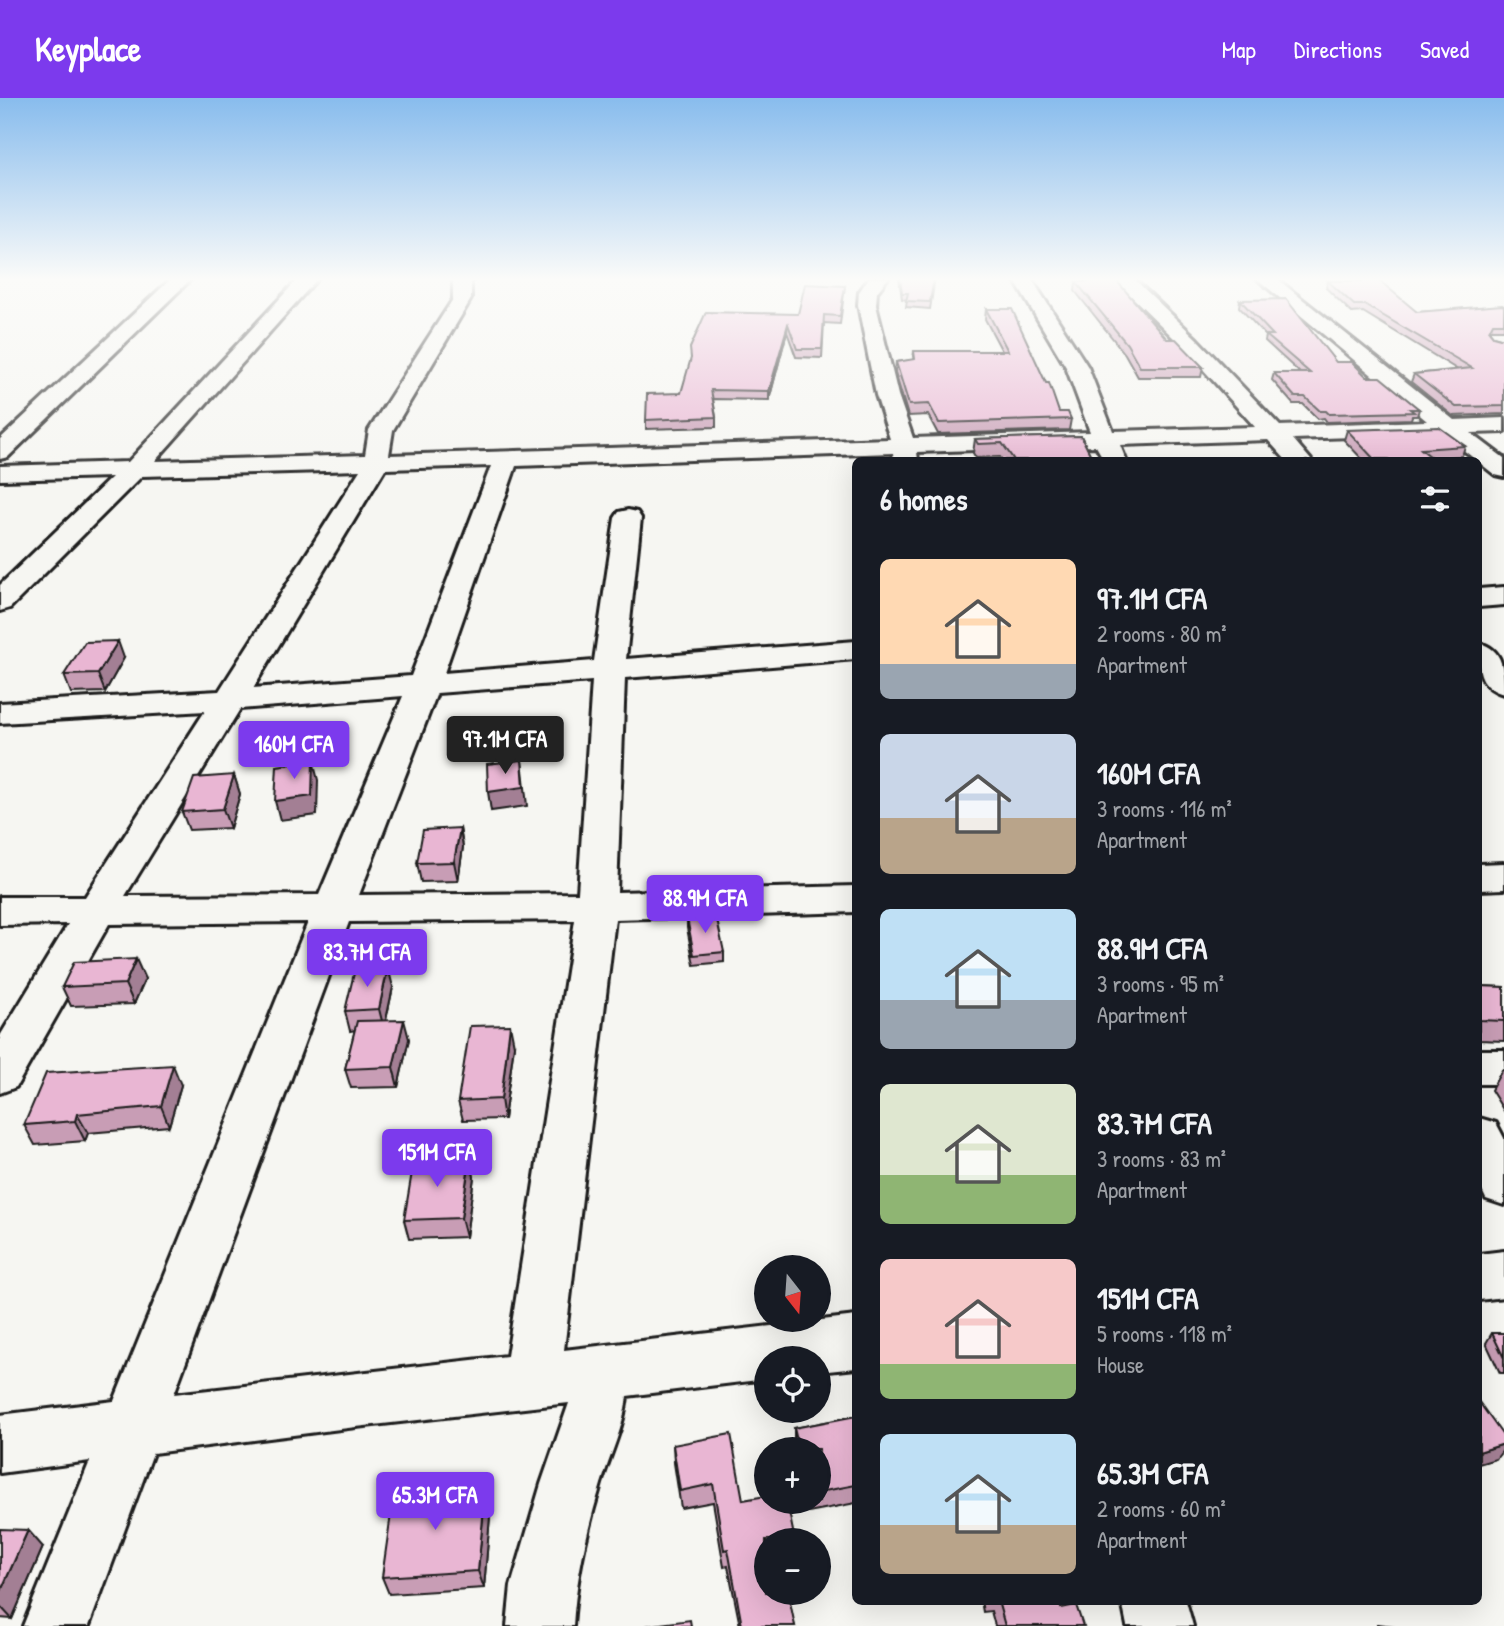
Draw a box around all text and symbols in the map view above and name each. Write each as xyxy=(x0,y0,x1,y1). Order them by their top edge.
text: Keyplace xyxy=(35,27,141,71)
text: Map xyxy=(1222,33,1256,65)
text: Directions xyxy=(1294,33,1382,65)
text: Saved xyxy=(1420,33,1469,65)
text: 6 homes xyxy=(880,479,967,519)
icon: filters xyxy=(1416,480,1454,518)
text: 97.1M CFA xyxy=(1097,578,1207,618)
icon: home xyxy=(936,587,1020,671)
text: 2 rooms · 80 m² xyxy=(1097,618,1227,649)
text: Apartment xyxy=(1097,649,1187,680)
pin: 97.1M CFA xyxy=(425,716,585,776)
pin: 160M CFA xyxy=(222,722,366,781)
text: 97.1M CFA xyxy=(463,723,547,754)
text: 160M CFA xyxy=(254,728,334,759)
text: 160M CFA xyxy=(1097,753,1200,793)
icon: home xyxy=(936,762,1020,846)
text: 3 rooms · 116 m² xyxy=(1097,793,1232,824)
text: Apartment xyxy=(1097,824,1187,855)
pin: 88.9M CFA xyxy=(625,876,785,935)
text: 88.9M CFA xyxy=(663,882,747,913)
text: 88.9M CFA xyxy=(1097,928,1208,968)
pin: 83.7M CFA xyxy=(287,930,447,989)
text: 83.7M CFA xyxy=(323,936,411,967)
icon: home xyxy=(936,937,1020,1021)
text: 3 rooms · 95 m² xyxy=(1097,968,1224,999)
text: Apartment xyxy=(1097,999,1187,1030)
text: 83.7M CFA xyxy=(1097,1103,1212,1143)
icon: home xyxy=(936,1112,1020,1196)
pin: 151M CFA xyxy=(365,1130,509,1189)
text: 151M CFA xyxy=(398,1136,476,1167)
text: 3 rooms · 83 m² xyxy=(1097,1143,1226,1174)
text: Apartment xyxy=(1097,1174,1187,1205)
north arrow xyxy=(754,1255,831,1332)
map controls xyxy=(754,1255,831,1605)
text: 151M CFA xyxy=(1097,1278,1199,1318)
icon: home xyxy=(936,1287,1020,1371)
text: 5 rooms · 118 m² xyxy=(1097,1318,1232,1349)
button: locate xyxy=(754,1346,831,1423)
text: House xyxy=(1097,1349,1144,1380)
button: + xyxy=(754,1437,831,1514)
text: 65.3M CFA xyxy=(1097,1453,1209,1493)
icon: home xyxy=(936,1462,1020,1546)
pin: 65.3M CFA xyxy=(355,1472,515,1532)
text: 65.3M CFA xyxy=(392,1479,478,1510)
text: 2 rooms · 60 m² xyxy=(1097,1493,1226,1524)
text: Apartment xyxy=(1097,1524,1187,1555)
button: − xyxy=(754,1528,831,1605)

